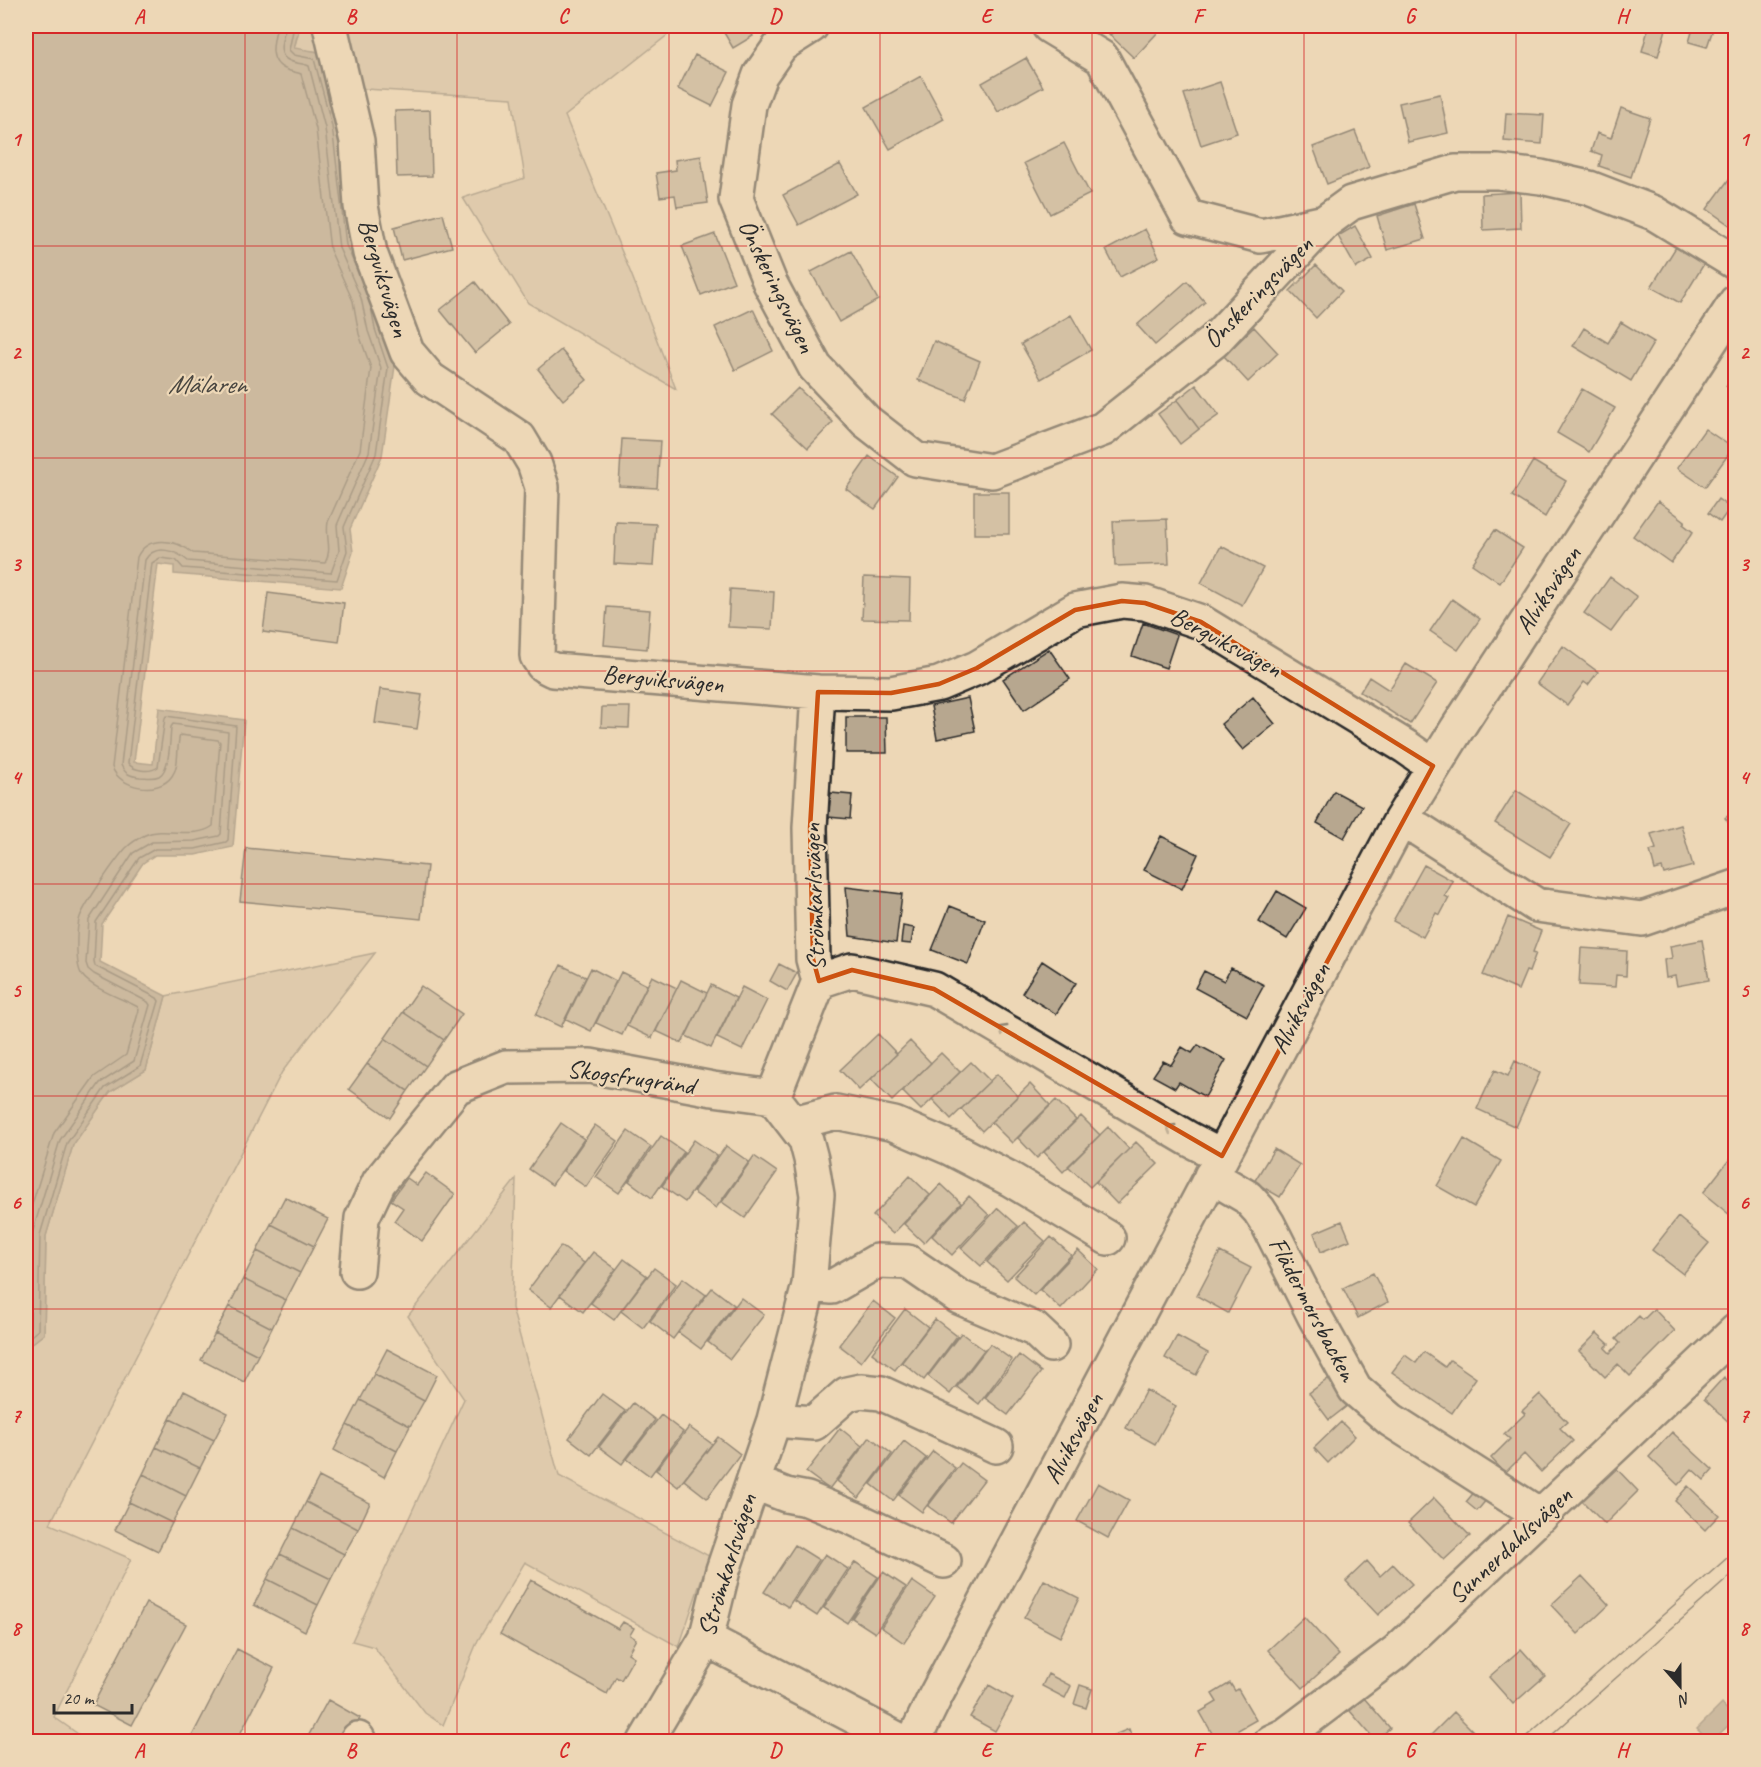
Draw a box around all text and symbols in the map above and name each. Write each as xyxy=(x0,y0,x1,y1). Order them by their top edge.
text: A xyxy=(134,4,146,29)
text: B xyxy=(346,4,358,29)
text: C xyxy=(558,4,570,29)
text: D xyxy=(769,4,783,29)
text: E xyxy=(981,4,995,29)
text: F xyxy=(1193,4,1207,29)
text: G xyxy=(1405,4,1418,29)
text: H xyxy=(1616,4,1631,29)
text: 1 xyxy=(12,127,23,152)
text: 1 xyxy=(1740,127,1751,152)
street label: Önskeringsvägen xyxy=(730,214,824,359)
street label: Bergviksvägen xyxy=(350,215,418,341)
street label: Önskeringsvägen xyxy=(1196,228,1320,356)
text: 2 xyxy=(12,340,23,365)
text: 2 xyxy=(1740,340,1751,365)
water label: Mälaren xyxy=(168,367,249,401)
street label: Alviksvägen xyxy=(1507,539,1589,640)
text: 3 xyxy=(12,552,23,577)
text: 3 xyxy=(1740,552,1751,577)
street label: Bergviksvägen xyxy=(1165,599,1288,685)
street label: Bergviksvägen xyxy=(601,657,725,701)
text: 4 xyxy=(12,765,24,790)
text: 4 xyxy=(1740,765,1752,790)
street label: Strömkarlsvägen xyxy=(795,822,833,971)
street label: Alviksvägen xyxy=(1262,956,1338,1059)
text: 5 xyxy=(12,978,23,1003)
text: 5 xyxy=(1740,978,1751,1003)
one-way arrow xyxy=(998,1025,1009,1036)
street label: Skogsfrugränd xyxy=(565,1052,701,1103)
one-way arrow xyxy=(1166,1124,1176,1136)
text: 6 xyxy=(11,1190,22,1215)
text: 6 xyxy=(1739,1190,1750,1215)
street label: Flädermorsbacken xyxy=(1261,1231,1365,1388)
street label: Alviksvägen xyxy=(1035,1386,1111,1489)
text: 7 xyxy=(12,1403,23,1428)
text: 7 xyxy=(1740,1403,1751,1428)
street label: Sunnerdahlsvägen xyxy=(1441,1479,1579,1611)
street label: Strömkarlsvägen xyxy=(690,1489,764,1640)
text: 8 xyxy=(12,1616,24,1641)
text: 8 xyxy=(1740,1616,1752,1641)
north arrow xyxy=(1650,1656,1710,1716)
scale bar xyxy=(54,1677,132,1715)
text: 20 m xyxy=(63,1687,96,1709)
text: N xyxy=(1674,1688,1693,1711)
text: A xyxy=(134,1738,146,1763)
text: B xyxy=(346,1738,358,1763)
text: C xyxy=(558,1738,570,1763)
text: D xyxy=(769,1738,783,1763)
text: E xyxy=(981,1738,995,1763)
text: F xyxy=(1193,1738,1207,1763)
text: G xyxy=(1405,1738,1418,1763)
text: H xyxy=(1616,1738,1631,1763)

